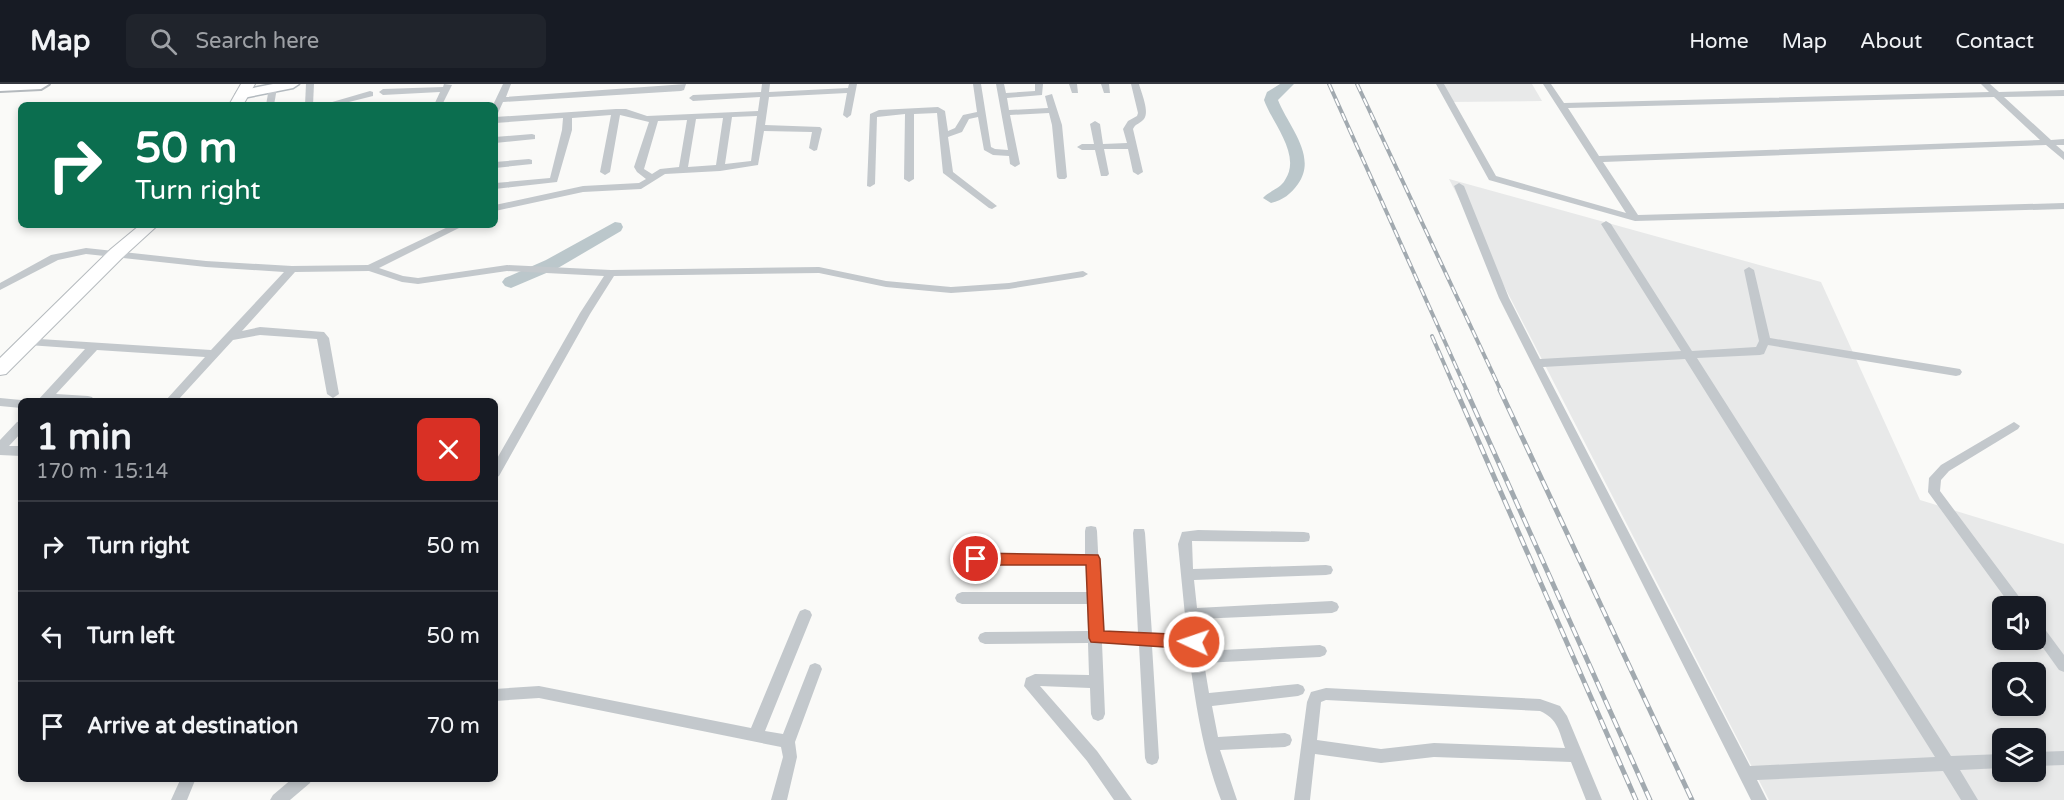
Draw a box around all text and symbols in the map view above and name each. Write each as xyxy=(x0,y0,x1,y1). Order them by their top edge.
search box xyxy=(126,14,546,68)
text: Map xyxy=(30,24,90,58)
icon: search xyxy=(147,25,180,58)
text: Search here xyxy=(195,28,319,54)
text: Home xyxy=(1689,29,1749,54)
text: Map xyxy=(1782,29,1827,54)
text: About xyxy=(1860,29,1922,54)
text: Contact xyxy=(1955,29,2034,54)
text: 50 m xyxy=(135,123,237,174)
icon: right xyxy=(36,126,114,204)
text: Turn right xyxy=(135,174,261,207)
text: 1 min xyxy=(36,416,132,459)
button: close xyxy=(417,418,480,481)
text: 170 m · 15:14 xyxy=(36,460,168,484)
icon: right xyxy=(36,530,69,563)
text: Turn right xyxy=(87,533,189,559)
text: 50 m xyxy=(426,533,480,559)
pin xyxy=(950,533,1001,584)
icon: arrive xyxy=(959,542,992,575)
map controls xyxy=(1992,596,2046,782)
button: sound xyxy=(1992,596,2046,650)
position arrow xyxy=(1162,610,1226,674)
icon: left xyxy=(36,620,69,653)
text: Turn left xyxy=(87,623,175,649)
text: 50 m xyxy=(426,623,480,649)
button: search xyxy=(1992,662,2046,716)
icon: arrive xyxy=(36,710,69,743)
text: Arrive at destination xyxy=(87,713,298,739)
text: 70 m xyxy=(426,713,480,739)
button: layers xyxy=(1992,728,2046,782)

